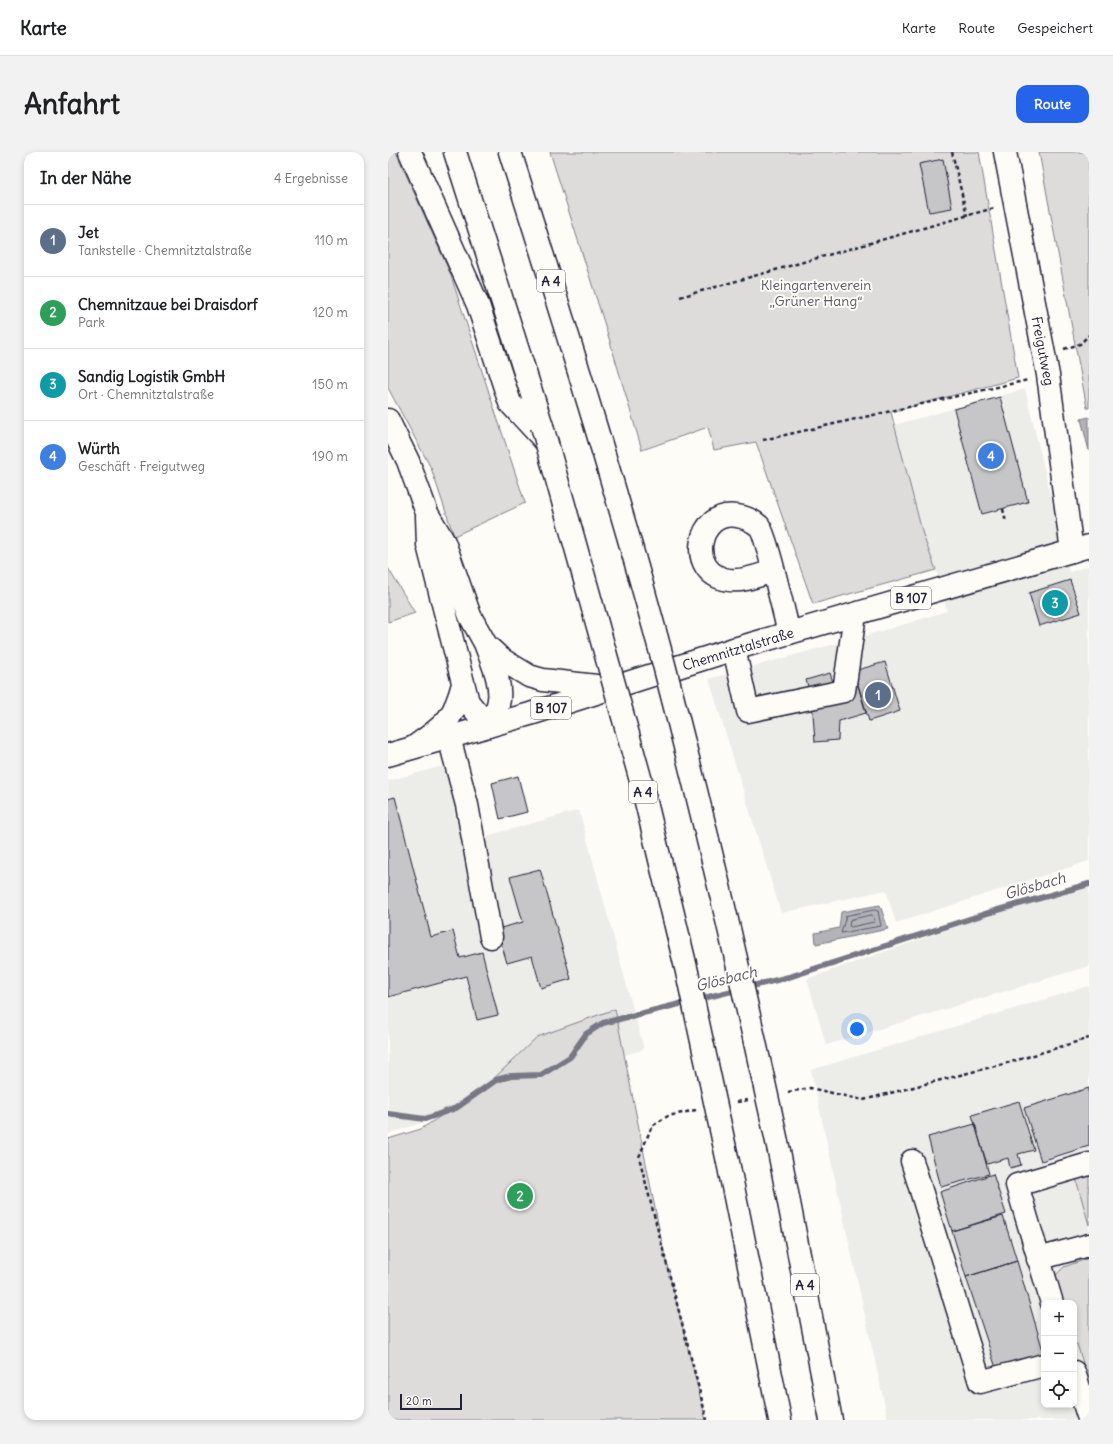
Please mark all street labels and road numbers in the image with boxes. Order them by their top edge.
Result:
road number: A 4 [537,270,565,292]
street label: Freigutweg [1027,315,1059,387]
road number: B 107 [891,587,931,609]
street label: Chemnitztalstraße [680,624,796,674]
road number: B 107 [531,697,571,719]
road number: A 4 [629,781,657,803]
road number: A 4 [791,1274,819,1296]

